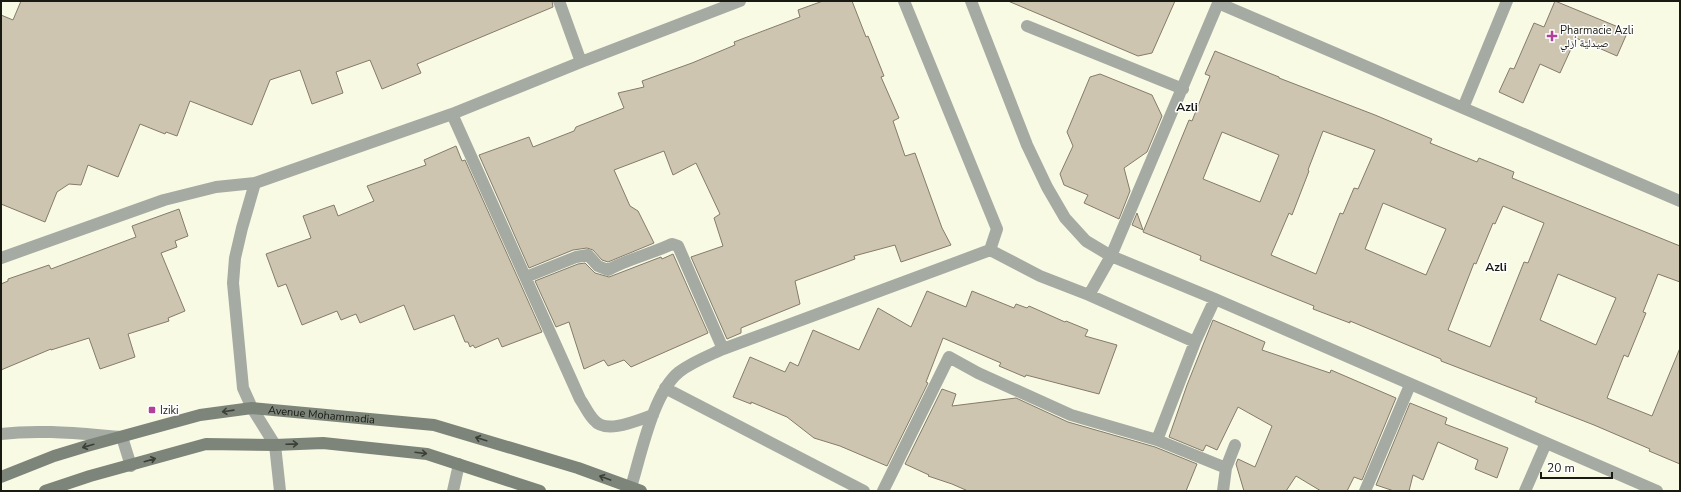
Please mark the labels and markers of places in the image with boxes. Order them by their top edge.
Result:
place label: Pharmacie Azli صيدلية أزلي [1560,23,1633,51]
marker: Pharmacie Azli صيدلية أزلي [1547,31,1557,41]
place label: Iziki [160,403,179,418]
marker: Iziki [147,405,157,415]

